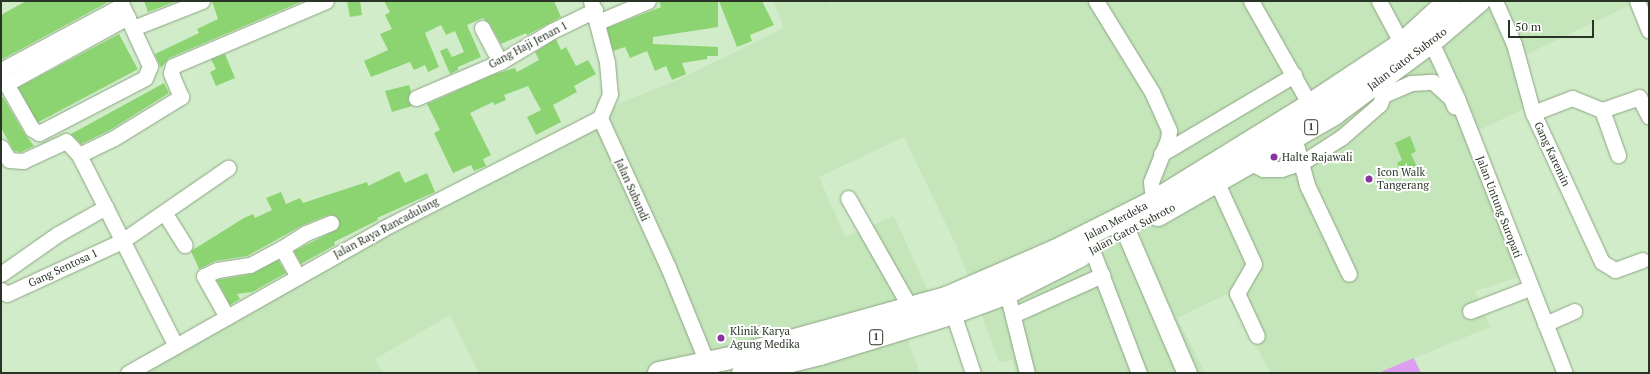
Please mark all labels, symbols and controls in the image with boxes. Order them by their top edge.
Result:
scale bar [1510,12,1596,38]
street label: Gang Haji Jenan 1 [486,19,570,71]
text: 50 m [1515,19,1541,34]
street label: Jalan Gatot Subroto [1365,25,1449,93]
road number: 1 [1304,119,1318,135]
street label: Gang Karemin [1531,120,1573,188]
place label: Halte Rajawali [1282,150,1353,164]
marker: Halte Rajawali [1269,152,1279,162]
street label: Jalan Untung Suropati [1473,154,1525,260]
street label: Jalan Subandi [612,157,652,223]
place label: Icon Walk Tangerang [1377,166,1429,192]
marker: Icon Walk Tangerang [1364,174,1374,184]
street label: Jalan Raya Rancadulang [331,195,441,261]
street label: Jalan Merdeka [1082,199,1150,243]
street label: Jalan Gatot Subroto [1087,201,1177,257]
street label: Gang Sentosa 1 [26,246,100,290]
place label: Klinik Karya Agung Medika [730,325,800,351]
road number: 1 [869,329,883,345]
marker: Klinik Karya Agung Medika [715,332,727,344]

